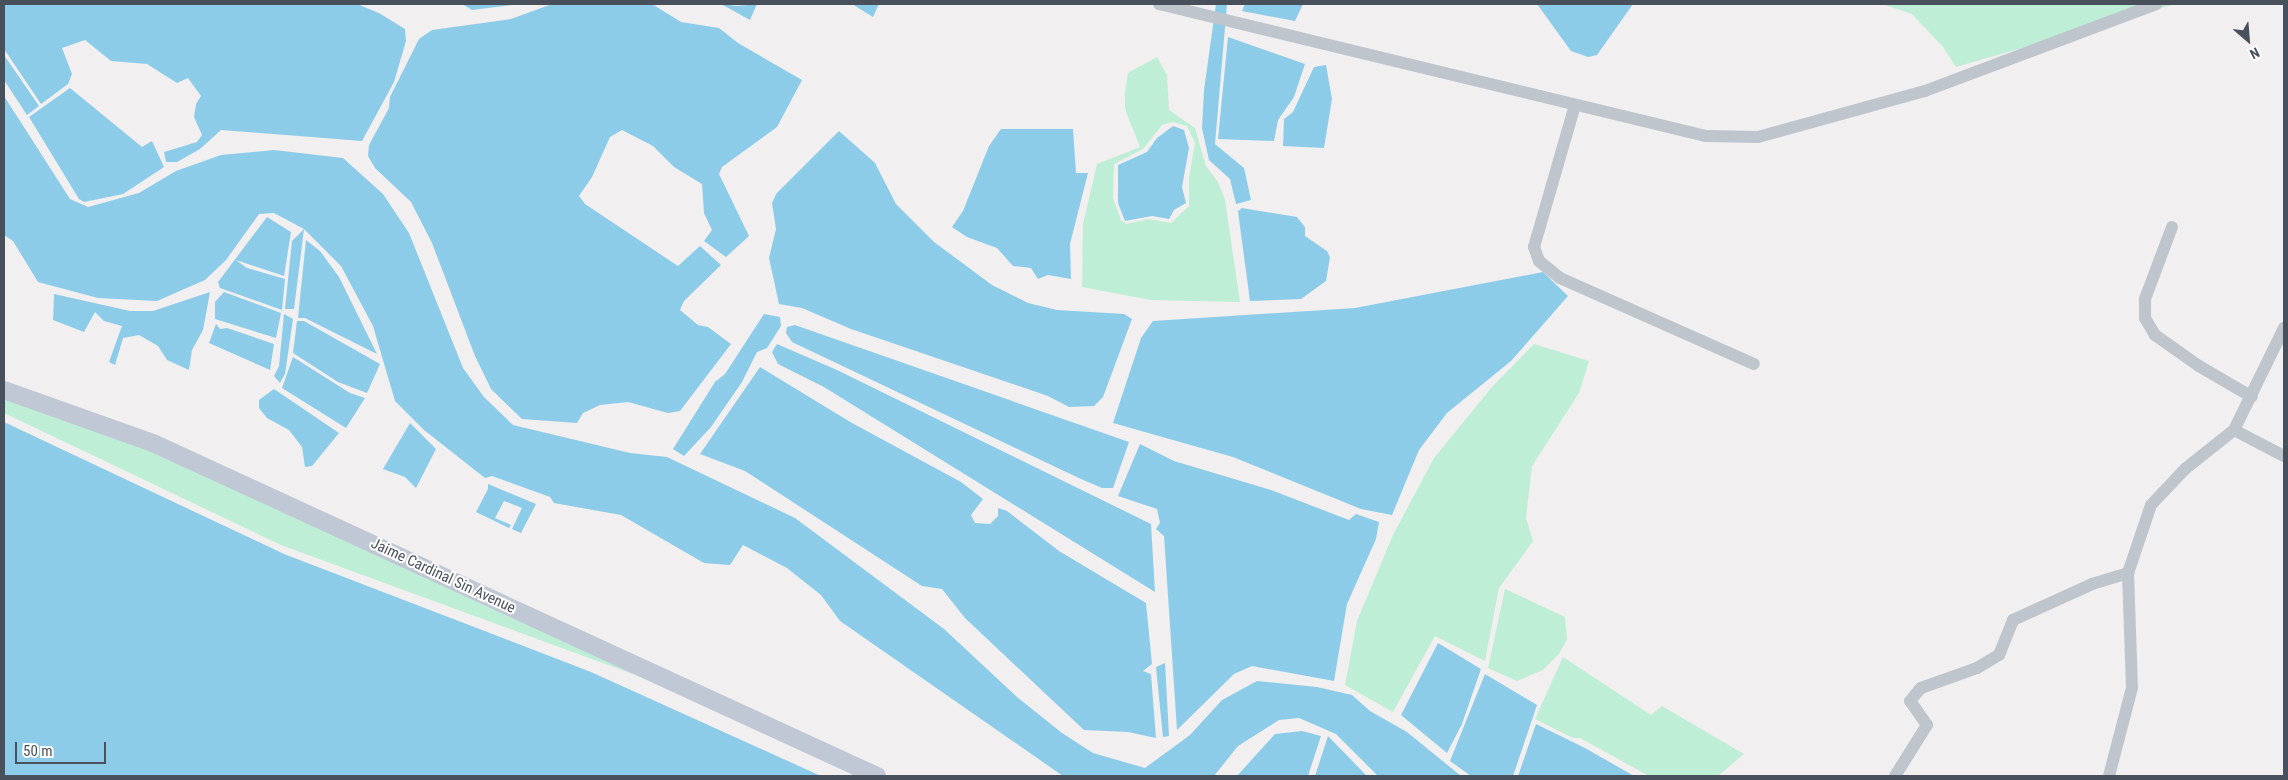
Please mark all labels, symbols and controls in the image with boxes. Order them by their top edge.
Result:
north arrow [2223,15,2273,65]
text: N [2247,44,2262,62]
street label: Jaime Cardinal Sin Avenue [368,535,518,617]
scale bar [18,732,109,764]
text: 50 m [23,742,53,760]

